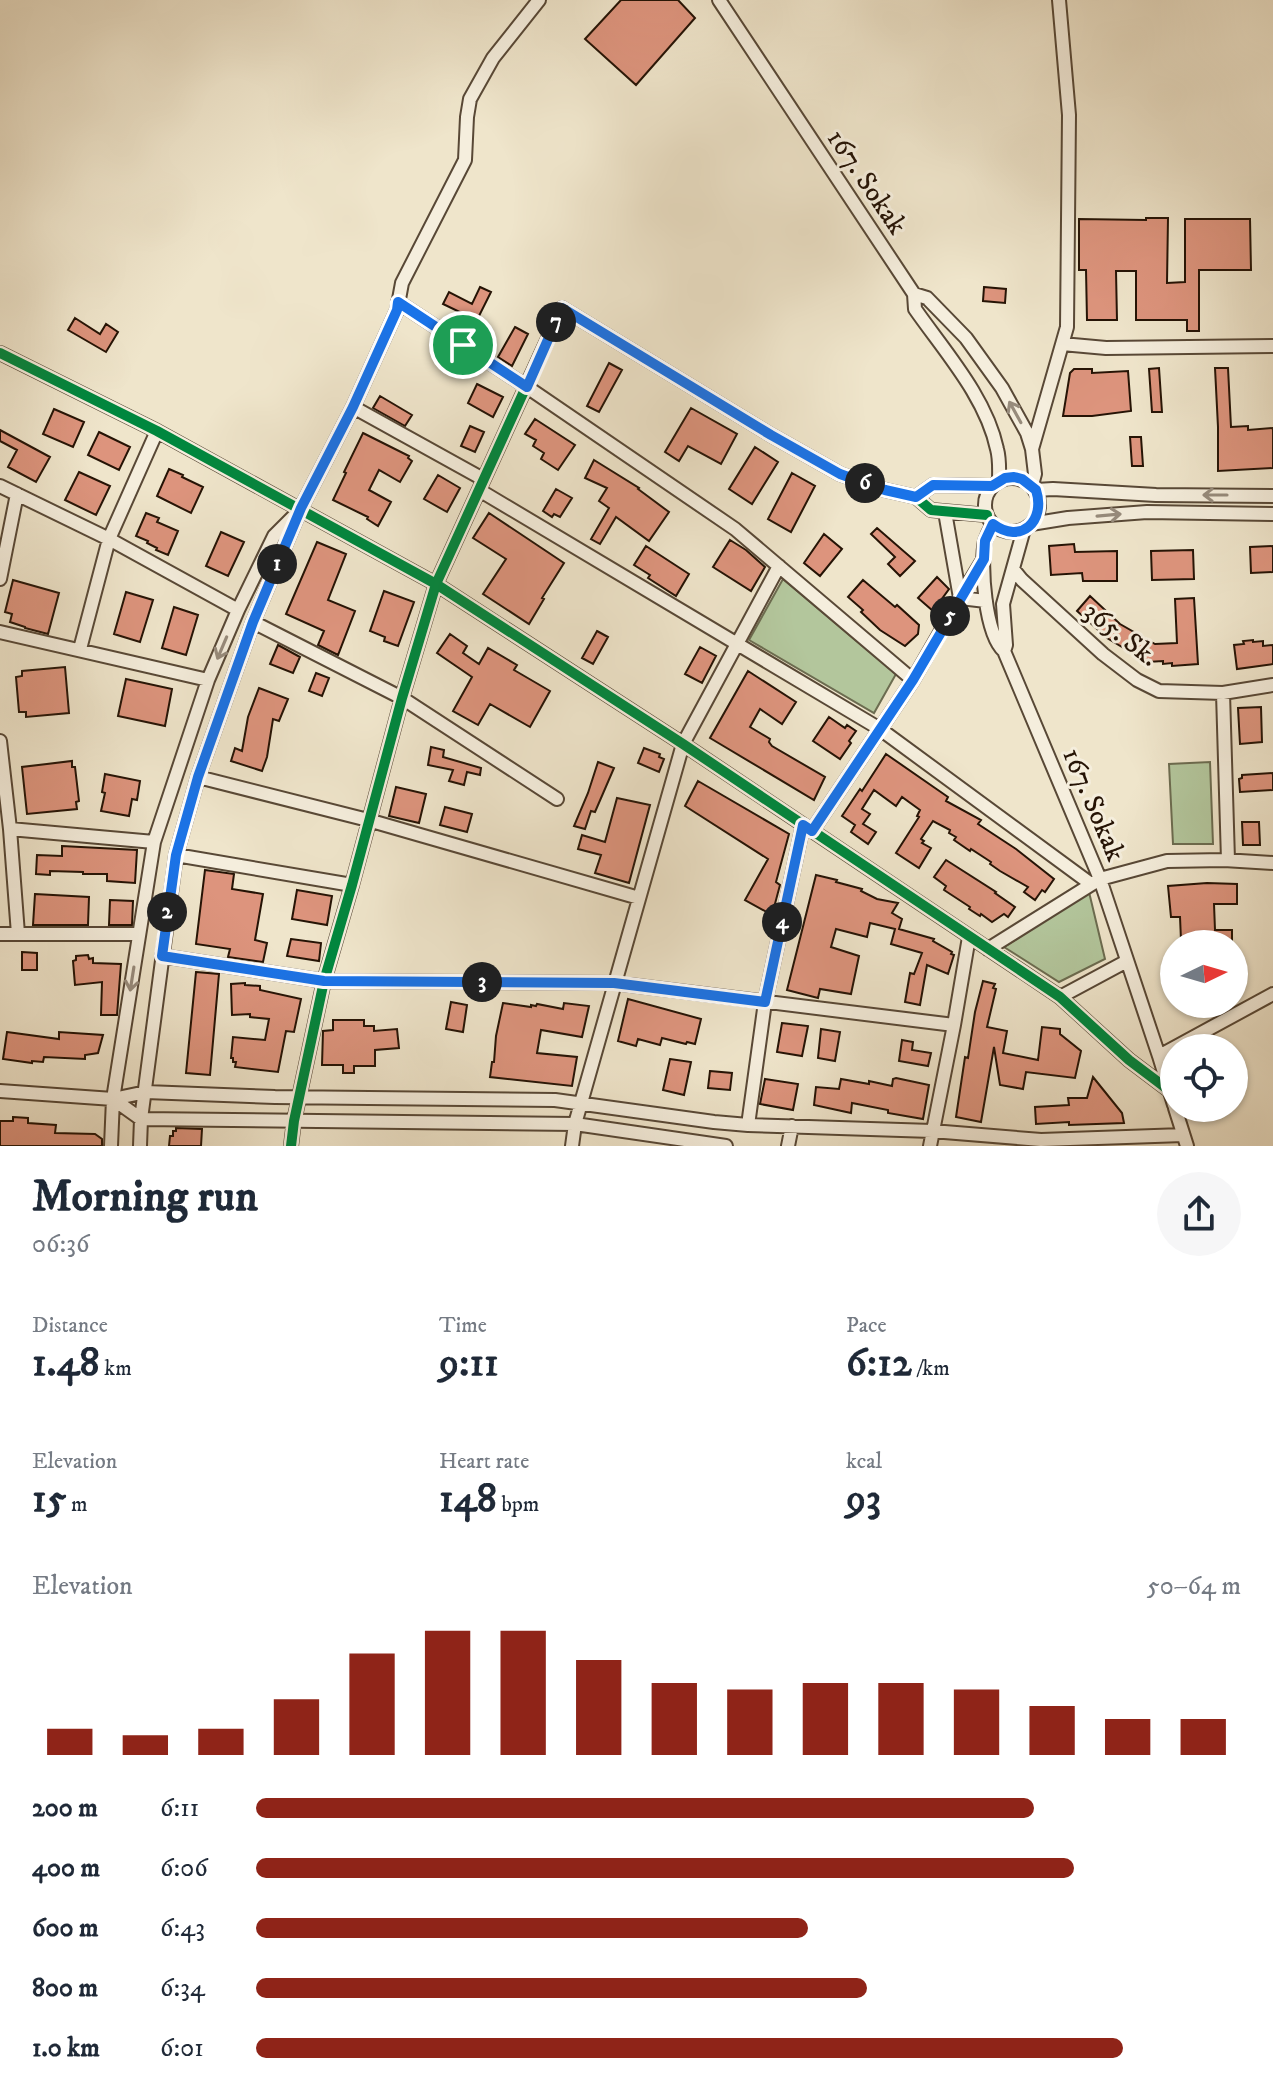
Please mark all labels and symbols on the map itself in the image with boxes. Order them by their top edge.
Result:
street label: 167. Sokak [819,122,915,241]
pin: 7 [536,302,576,342]
pin [429,311,497,379]
one-way arrow [1007,400,1022,424]
pin: 6 [845,463,885,503]
one-way arrow [1202,487,1229,503]
one-way arrow [1095,507,1122,522]
pin: 1 [257,544,297,584]
street label: 365. Sk. [1076,594,1166,674]
pin: 5 [930,596,970,636]
one-way arrow [213,635,228,660]
street label: 167. Sokak [1054,743,1133,867]
pin: 2 [147,892,187,932]
pin: 4 [762,902,802,942]
north arrow [1160,930,1248,1018]
pin: 3 [462,962,502,1002]
one-way arrow [124,965,139,991]

